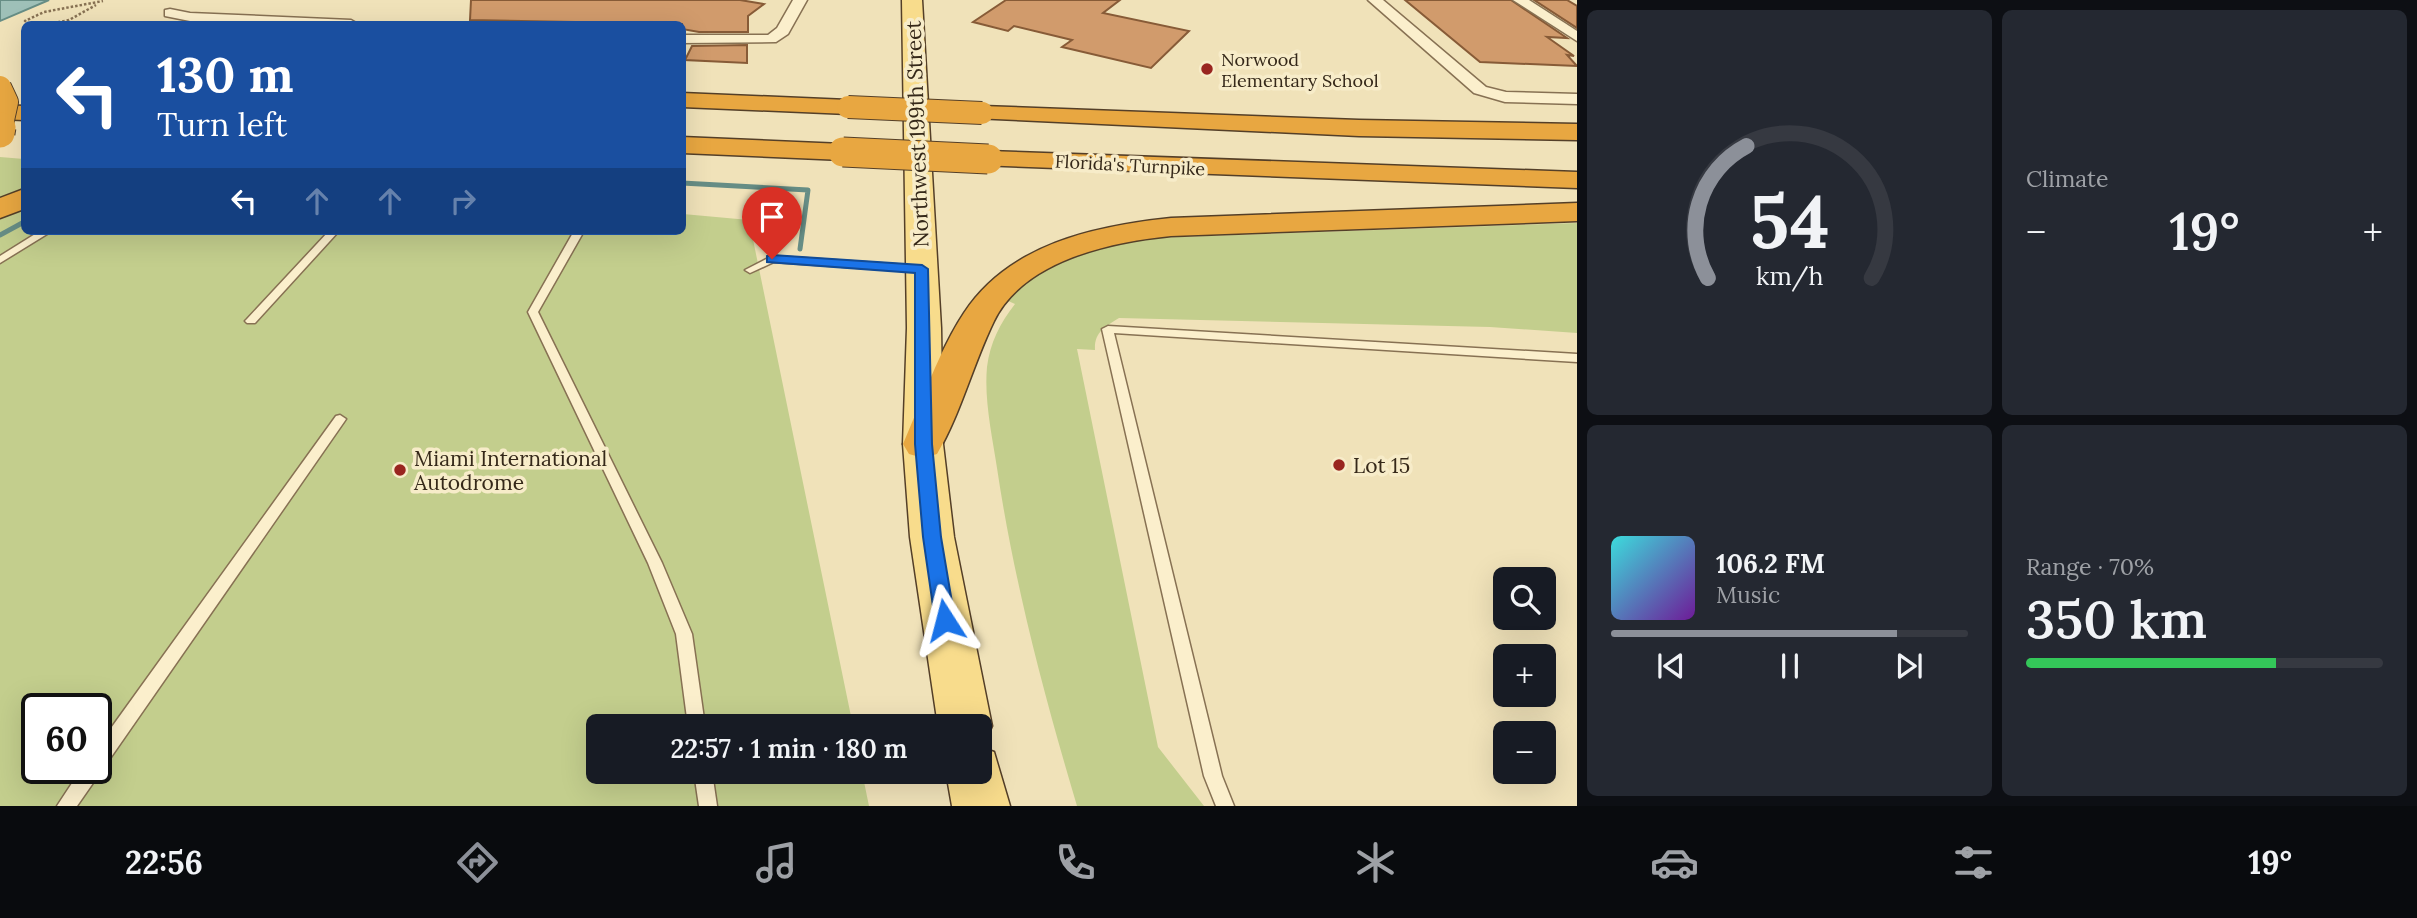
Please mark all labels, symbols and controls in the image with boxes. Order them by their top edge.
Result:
street label: Northwest 199th Street [900,19,934,248]
text: 130 m [157,43,293,105]
place label: Norwood Elementary School [1221,48,1379,92]
icon: left [42,49,133,140]
marker: Norwood Elementary School [1199,61,1215,77]
text: Turn left [157,104,287,145]
street label: Florida's Turnpike [1054,150,1206,180]
text: Climate [2026,164,2108,193]
text: 54 [1750,176,1829,269]
icon: left [225,182,263,220]
icon: ahead [298,182,336,220]
icon: ahead [371,182,409,220]
icon: right [444,182,482,220]
pin [742,187,802,259]
icon: arrive [753,198,791,236]
text: 19° [2169,198,2240,264]
text: − [2026,208,2046,256]
text: + [2363,208,2383,256]
text: km/h [1756,260,1823,292]
place label: Miami International Autodrome [413,445,607,496]
place label: Lot 15 [1353,452,1410,479]
marker: Lot 15 [1331,457,1347,473]
marker: Miami International Autodrome [392,462,408,478]
text: 106.2 FM [1716,547,1825,580]
text: Range · 70% [2026,552,2154,581]
map controls [1493,567,1556,784]
button: search [1493,567,1556,630]
text: Music [1716,580,1780,609]
position arrow [908,583,982,657]
text: 350 km [2026,586,2207,652]
button: + [1493,644,1556,707]
icon: previous [1652,647,1690,685]
icon: pause [1771,647,1809,685]
icon: next [1890,647,1928,685]
speed limit sign: 60 [21,693,112,784]
button: − [1493,721,1556,784]
text: 22:57 · 1 min · 180 m [670,732,908,765]
icon: directions [453,838,502,887]
icon: music [752,838,801,887]
icon: phone [1051,838,1100,887]
icon: climate [1351,838,1400,887]
icon: car [1650,838,1699,887]
icon: filters [1949,838,1998,887]
text: 22:56 [125,842,203,883]
text: 19° [2248,842,2292,883]

